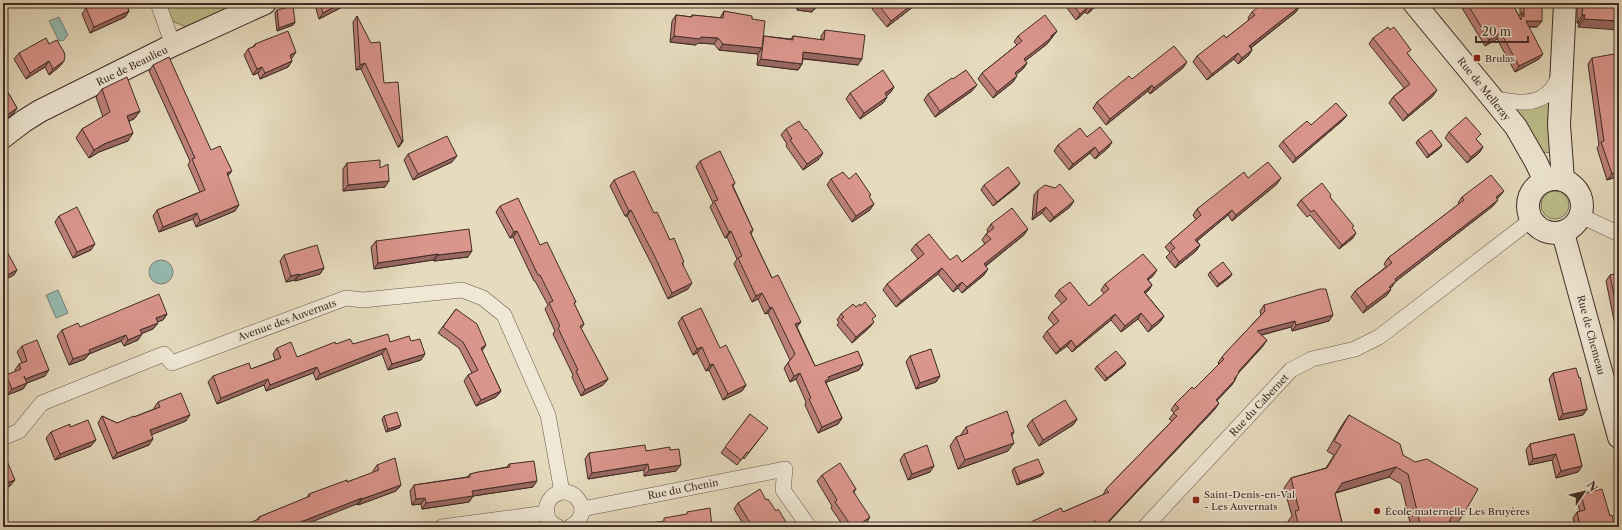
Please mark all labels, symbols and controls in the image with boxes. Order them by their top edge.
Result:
scale bar [1476,18,1528,44]
text: 20 m [1482,24,1511,39]
street label: Rue de Beaulieu [94,43,170,89]
place label: Brulas [1485,52,1515,65]
marker: Brulas [1472,53,1482,63]
street label: Rue de Melleray [1454,55,1514,124]
street label: Rue de Chemeau [1574,294,1608,376]
street label: Avenue des Auvernats [235,296,338,344]
street label: Rue du Cabernet [1227,371,1292,439]
north arrow [1564,472,1604,512]
street label: Rue du Chenin [647,476,720,502]
text: N [1584,478,1601,495]
place label: Saint-Denis-en-Val - Les Auvernats [1204,488,1295,513]
marker: Saint-Denis-en-Val - Les Auvernats [1191,495,1201,505]
place label: École maternelle Les Bruyères [1385,505,1530,518]
marker: École maternelle Les Bruyères [1372,506,1382,516]

